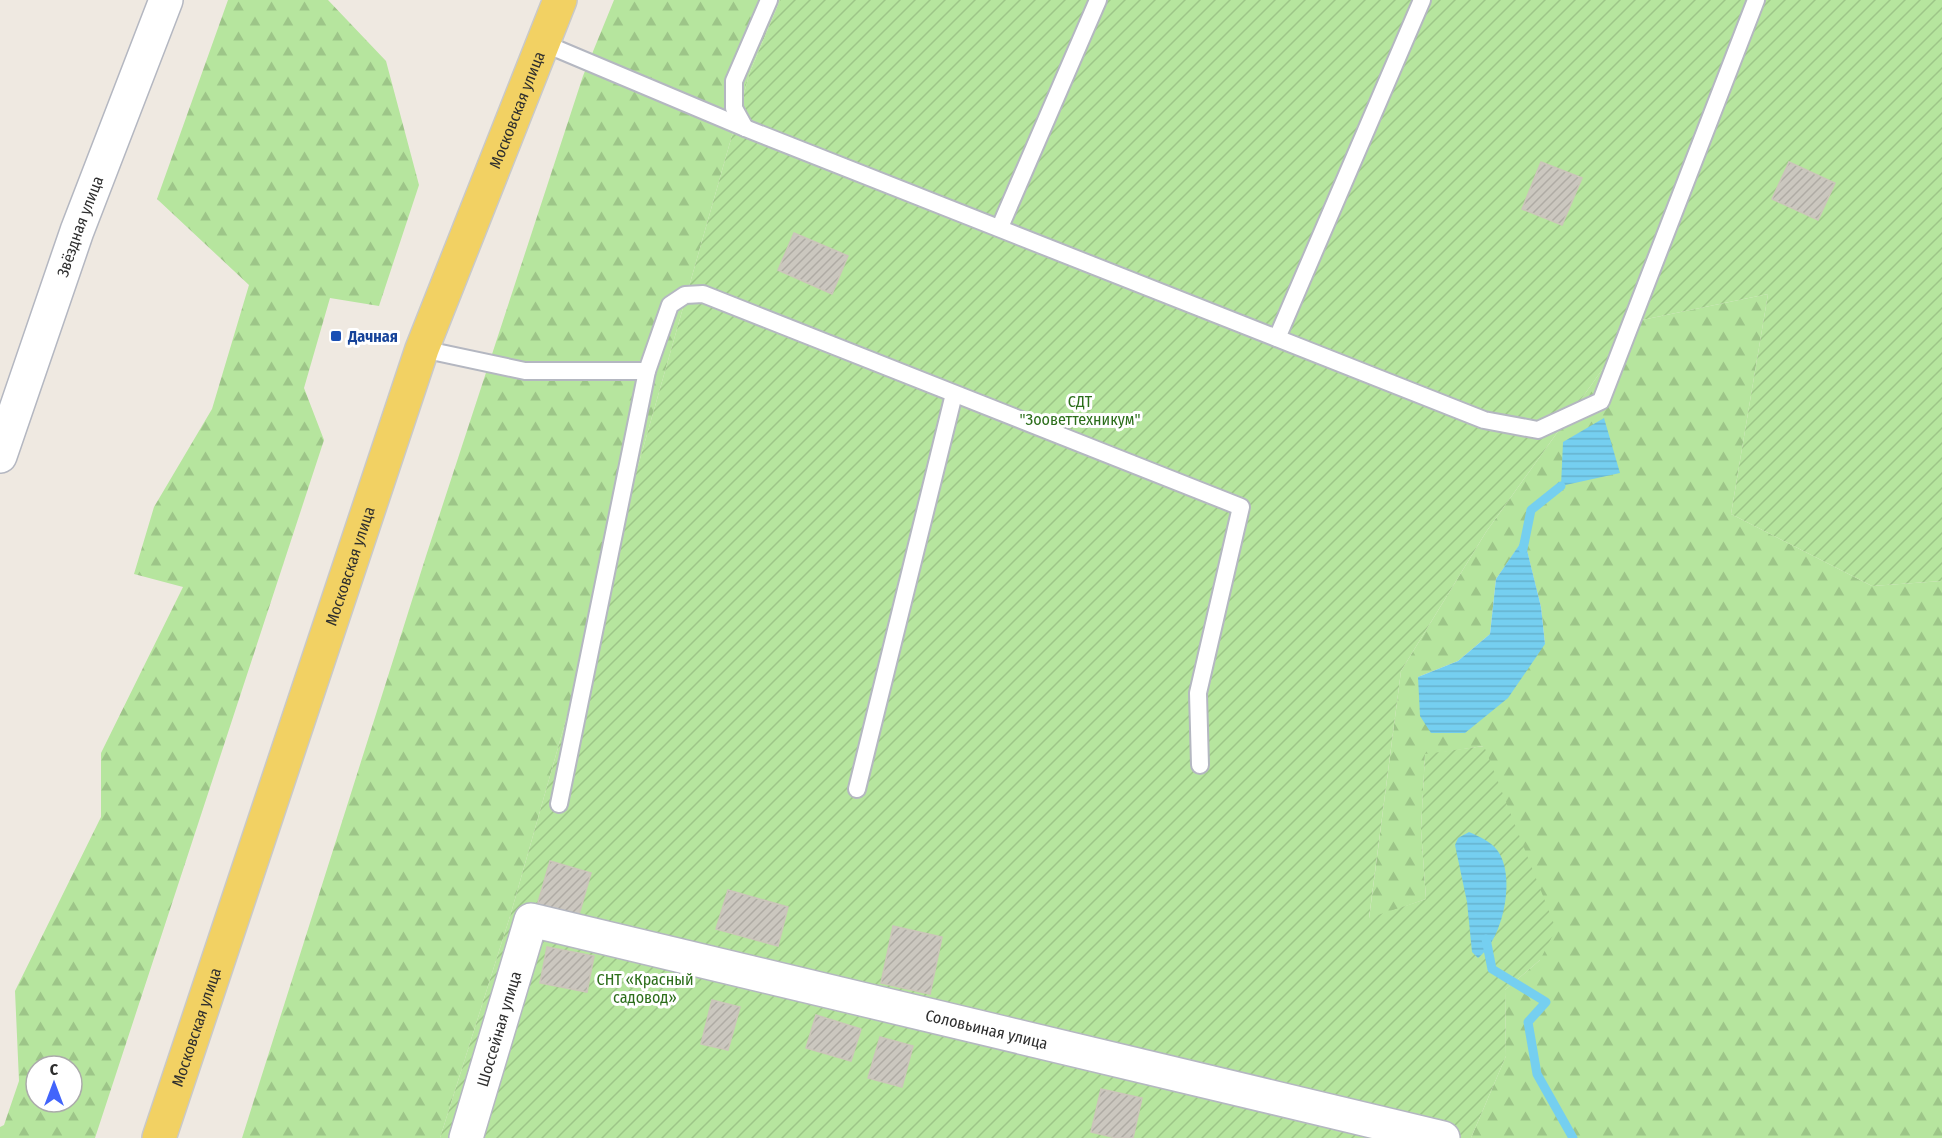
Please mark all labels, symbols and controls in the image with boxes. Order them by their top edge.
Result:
street label: Московская улица [485,48,548,171]
street label: Звёздная улица [52,173,107,279]
place label: Дачная [347,327,398,346]
marker: Дачная [329,329,343,343]
park label: СДТ "Зооветтехникум" [1020,392,1141,429]
street label: Московская улица [321,504,378,628]
street label: Московская улица [167,965,225,1089]
street label: Шоссейная улица [472,969,525,1089]
park label: СНТ «Красный садовод» [597,970,693,1007]
street label: Соловьиная улица [924,1005,1050,1053]
north arrow [24,1054,84,1114]
text: С [50,1060,59,1079]

